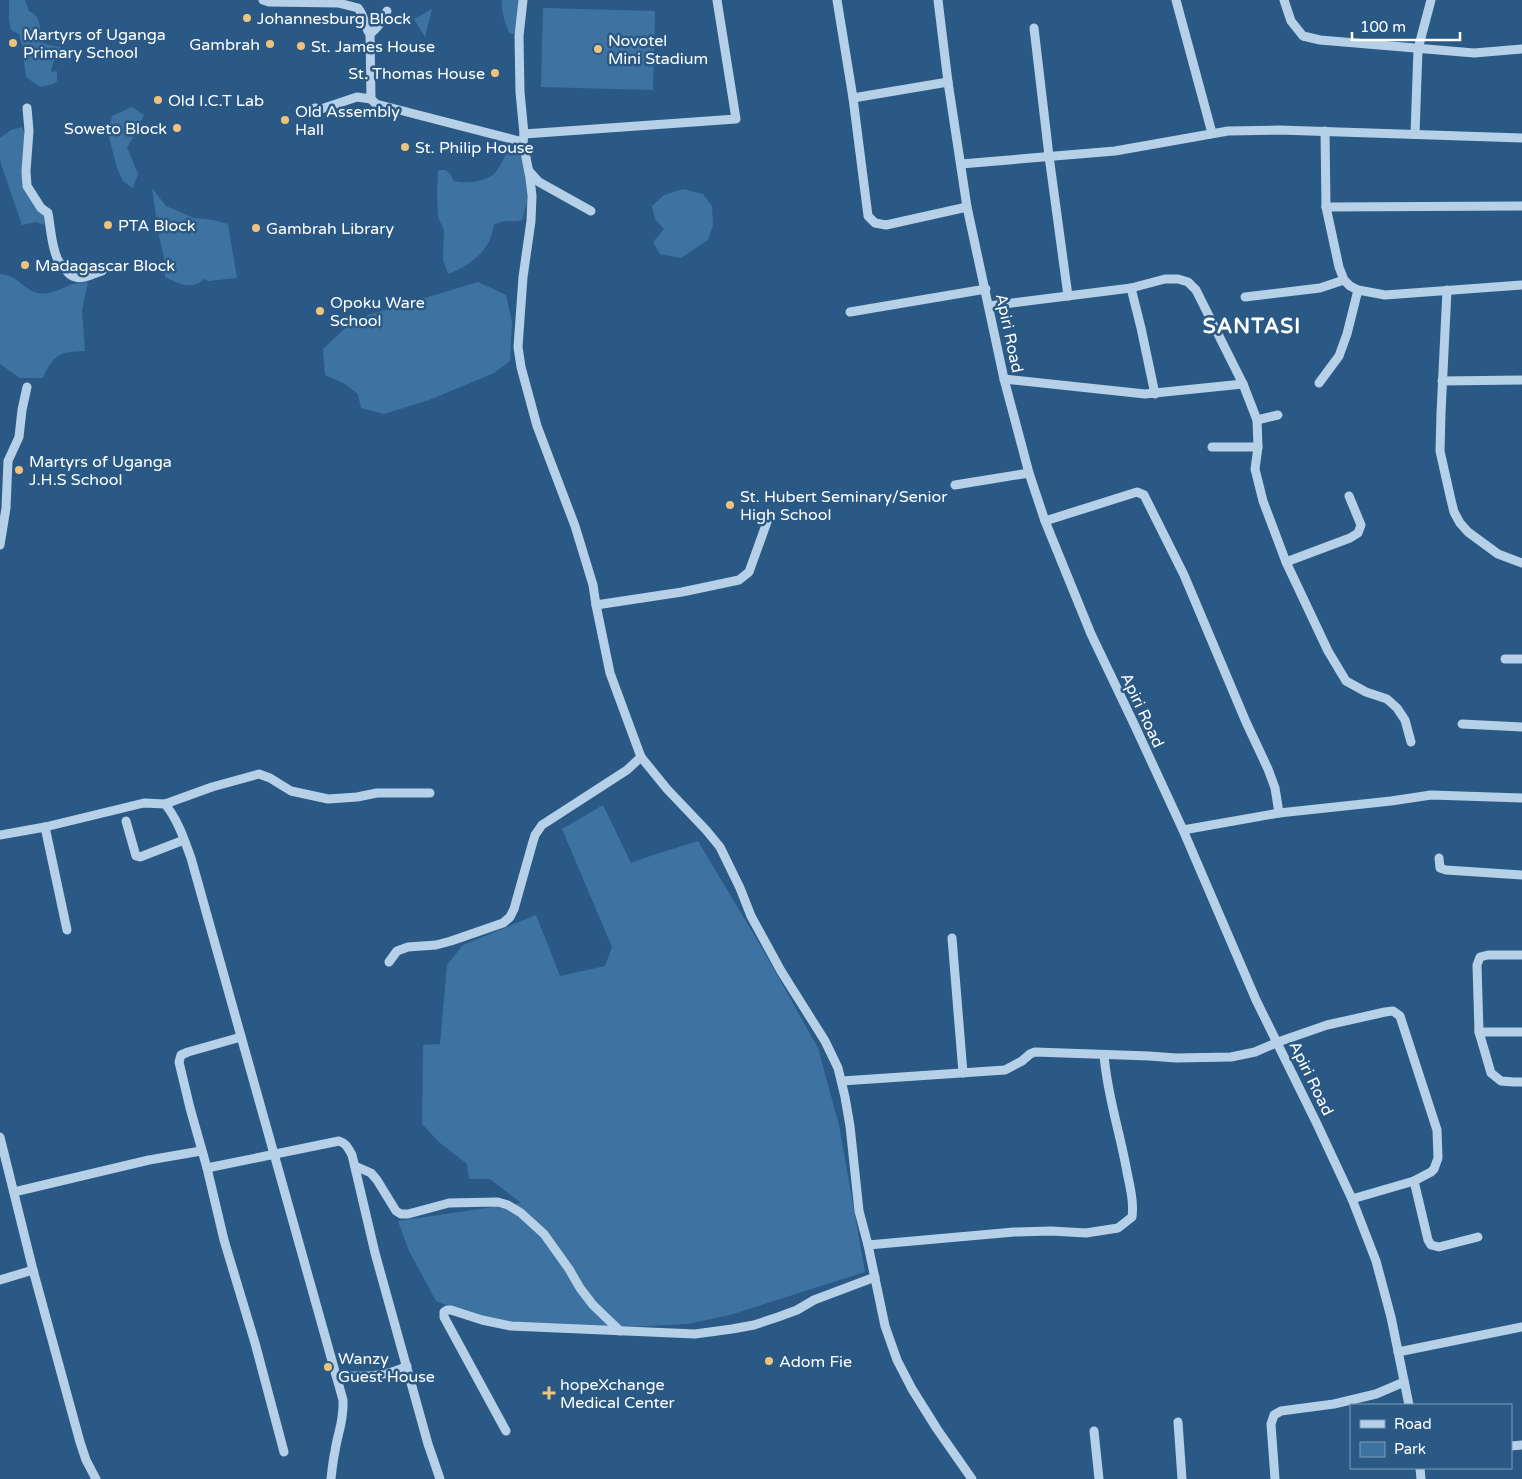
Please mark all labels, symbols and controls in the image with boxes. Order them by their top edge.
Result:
place label: Johannesburg Block [257,9,411,29]
scale bar [1352,10,1460,42]
marker: Johannesburg Block [241,12,253,24]
text: 100 m [1360,18,1406,36]
place label: Martyrs of Uganga Primary School [23,25,166,63]
place label: Novotel Mini Stadium [608,31,708,69]
place label: Gambrah [189,35,260,55]
marker: Martyrs of Uganga Primary School [7,37,19,49]
place label: St. James House [311,37,435,57]
marker: Gambrah [264,38,276,50]
marker: St. James House [295,40,307,52]
marker: Novotel Mini Stadium [592,43,604,55]
place label: St. Thomas House [348,64,485,84]
marker: St. Thomas House [489,67,501,79]
place label: Old I.C.T Lab [168,91,264,111]
marker: Old I.C.T Lab [152,94,164,106]
place label: Old Assembly Hall [295,102,400,140]
marker: Old Assembly Hall [279,114,291,126]
place label: Soweto Block [64,119,167,139]
marker: Soweto Block [171,122,183,134]
place label: St. Philip House [415,138,534,158]
marker: St. Philip House [399,141,411,153]
place label: PTA Block [118,216,196,236]
marker: PTA Block [102,219,114,231]
place label: Gambrah Library [266,219,394,239]
marker: Gambrah Library [250,222,262,234]
place label: Madagascar Block [35,256,175,276]
marker: Madagascar Block [19,259,31,271]
street label: Apiri Road [991,292,1027,375]
place label: Opoku Ware School [330,293,425,331]
marker: Opoku Ware School [314,305,326,317]
district label: SANTASI [1203,314,1301,339]
place label: Martyrs of Uganga J.H.S School [29,452,172,490]
marker: Martyrs of Uganga J.H.S School [13,464,25,476]
place label: St. Hubert Seminary/Senior High School [740,487,948,525]
marker: St. Hubert Seminary/Senior High School [724,499,736,511]
street label: Apiri Road [1116,670,1168,751]
street label: Apiri Road [1284,1038,1338,1119]
place label: Wanzy Guest House [338,1349,435,1387]
place label: Adom Fie [779,1352,852,1372]
marker: Adom Fie [763,1355,775,1367]
marker: Wanzy Guest House [322,1361,334,1373]
place label: hopeXchange Medical Center [560,1375,676,1413]
marker: hopeXchange Medical Center [542,1386,556,1400]
legend [1350,1404,1512,1469]
text: Road [1394,1415,1432,1433]
text: Park [1394,1440,1426,1458]

